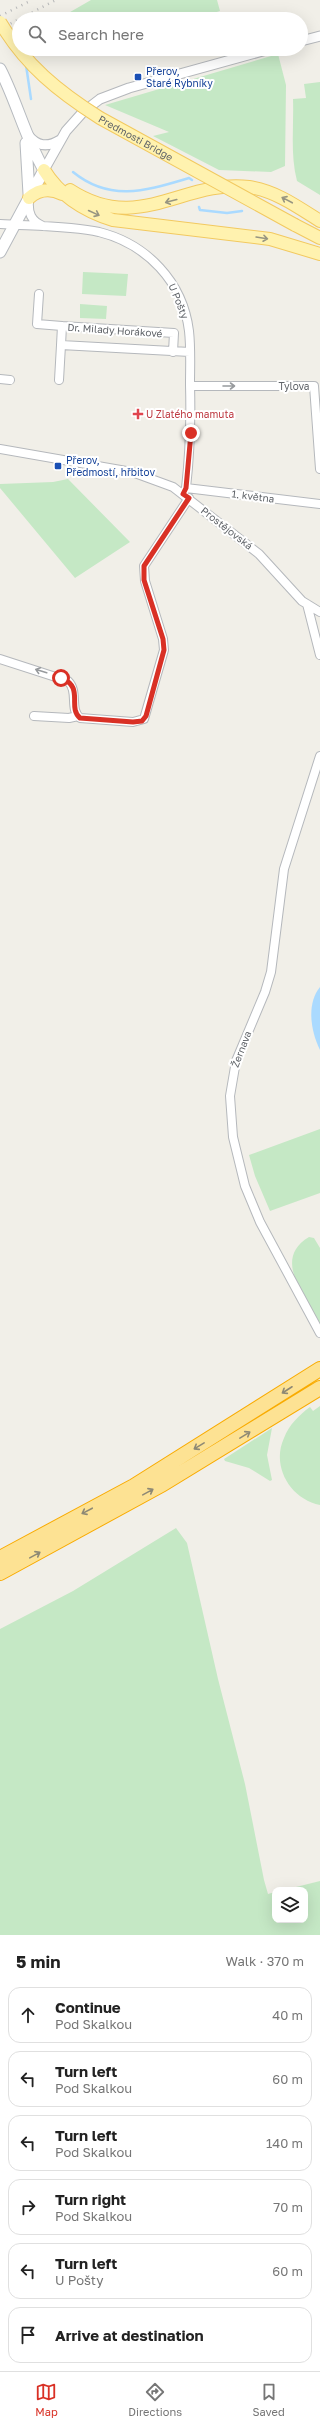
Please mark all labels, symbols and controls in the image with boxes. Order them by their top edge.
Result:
search box [12,12,308,56]
icon: search [26,23,48,45]
text: Search here [58,25,144,43]
place label: Přerov, Staré Rybníky [146,65,213,89]
marker: Přerov, Staré Rybníky [133,72,143,82]
street label: Predmosti Bridge [97,112,175,163]
one-way arrow [281,196,293,204]
one-way arrow [164,198,177,205]
one-way arrow [87,210,99,217]
one-way arrow [255,234,268,242]
street label: U Pošty [166,281,192,321]
street label: Dr. Milady Horákové [67,321,163,339]
street label: Tylova [279,380,309,392]
one-way arrow [222,382,235,390]
place label: U Zlatého mamuta [146,408,234,420]
marker: U Zlatého mamuta [133,409,143,419]
route end [182,424,200,442]
place label: Přerov, Předmostí, hřbitov [66,454,155,478]
marker: Přerov, Předmostí, hřbitov [53,461,63,471]
street label: 1. května [231,487,275,505]
street label: Prostějovská [199,504,255,552]
one-way arrow [35,667,48,674]
route start [52,669,70,687]
street label: Žernava [229,1029,253,1069]
one-way arrow [281,1387,293,1395]
one-way arrow [239,1430,251,1438]
one-way arrow [194,1442,205,1450]
one-way arrow [142,1488,154,1496]
one-way arrow [81,1508,93,1516]
one-way arrow [29,1551,41,1559]
map controls [272,1887,308,1923]
button: layers [272,1887,308,1923]
text: 5 min [16,1951,60,1972]
text: Walk · 370 m [225,1953,304,1969]
text: Continue [55,1998,121,2016]
icon: ahead [17,2004,39,2026]
text: 40 m [272,2007,303,2023]
text: Pod Skalkou [55,2016,132,2032]
text: Turn left [55,2062,117,2080]
icon: left [17,2068,39,2090]
text: 60 m [272,2071,303,2087]
text: Pod Skalkou [55,2080,132,2096]
text: Turn left [55,2126,117,2144]
icon: left [17,2132,39,2154]
text: 140 m [266,2135,303,2151]
text: Pod Skalkou [55,2144,132,2160]
text: Turn right [55,2190,126,2208]
icon: right [17,2196,39,2218]
text: 70 m [273,2199,303,2215]
text: Pod Skalkou [55,2208,132,2224]
text: Turn left [55,2254,117,2272]
icon: left [17,2260,39,2282]
text: 60 m [272,2263,303,2279]
text: U Pošty [55,2272,104,2288]
icon: arrive [17,2324,39,2346]
text: Arrive at destination [55,2326,204,2344]
tab: Map [35,2381,58,2418]
tab: Directions [128,2381,182,2418]
tab: Saved [253,2381,285,2418]

